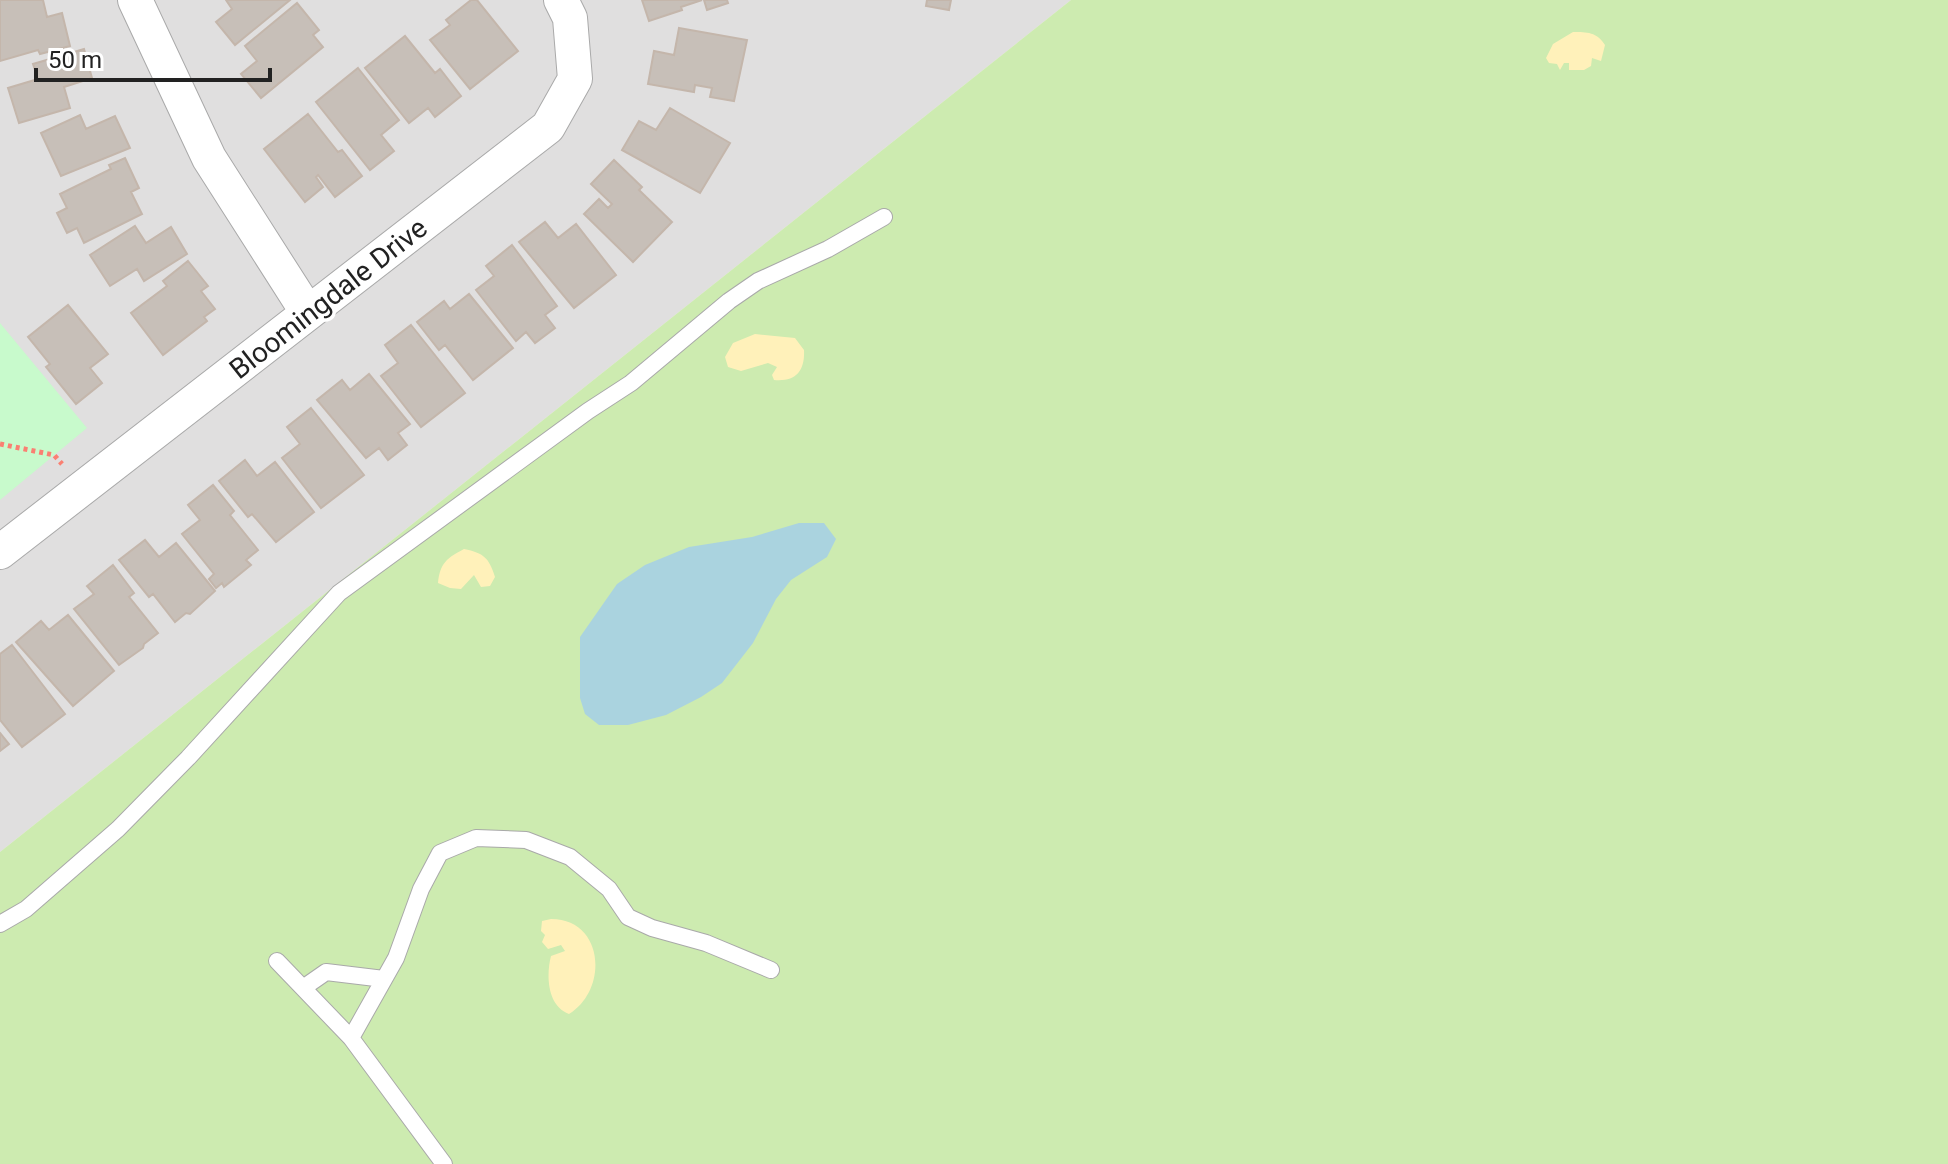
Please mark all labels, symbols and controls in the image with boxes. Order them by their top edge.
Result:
scale bar [36,32,270,82]
text: 50 m [48,46,102,74]
street label: Bloomingdale Drive [223,211,434,386]

